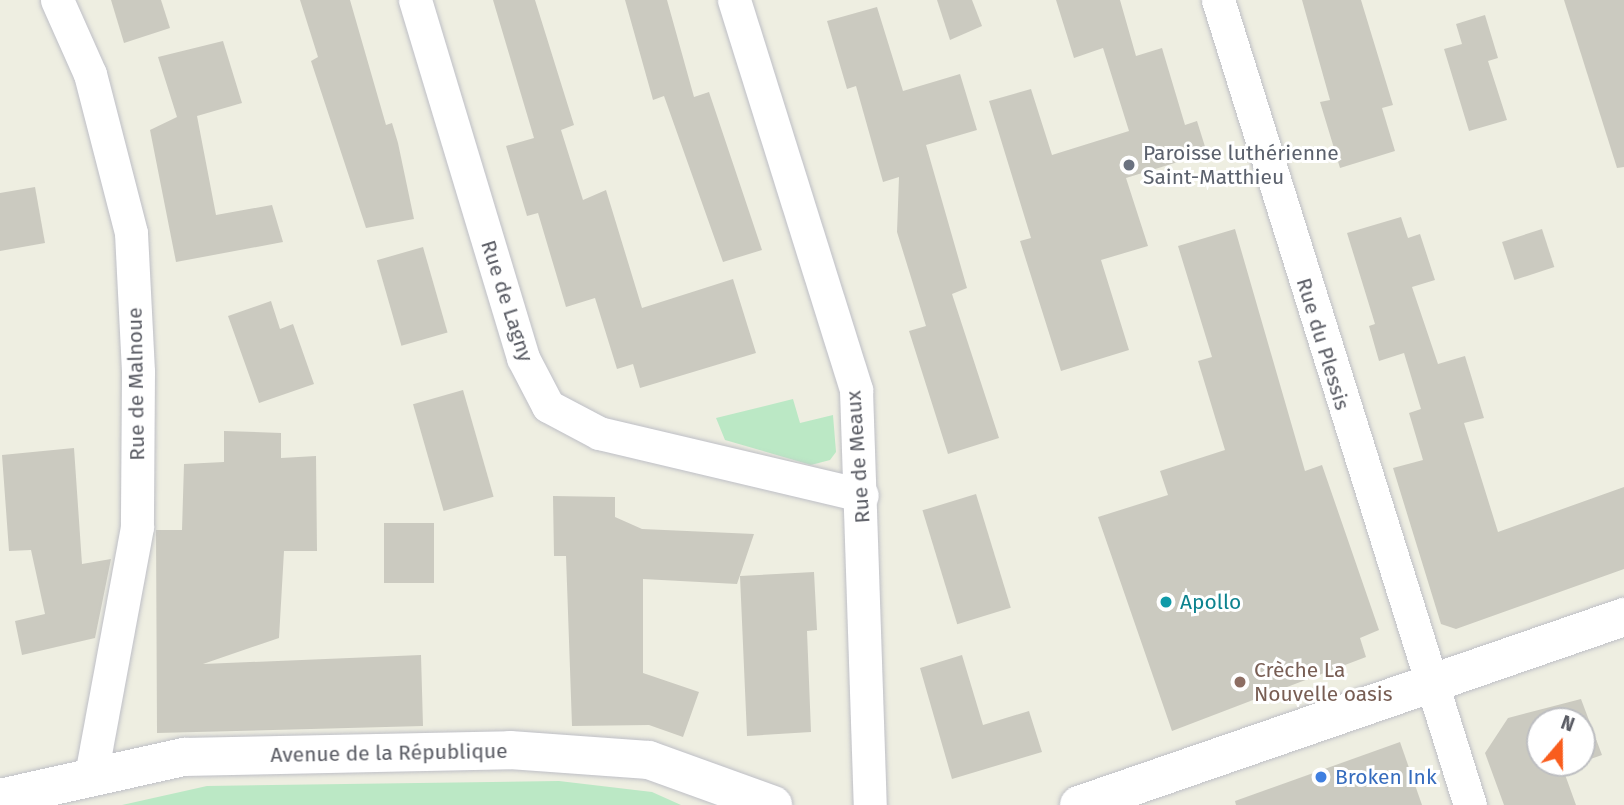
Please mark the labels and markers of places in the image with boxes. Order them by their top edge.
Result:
place label: Paroisse luthérienne Saint-Matthieu [1143,140,1339,190]
marker: Paroisse luthérienne Saint-Matthieu [1121,157,1137,173]
place label: Apollo [1180,589,1241,615]
marker: Apollo [1158,594,1174,610]
place label: Crèche La Nouvelle oasis [1254,657,1393,707]
marker: Crèche La Nouvelle oasis [1232,674,1248,690]
place label: Broken Ink [1335,764,1437,790]
marker: Broken Ink [1313,769,1329,785]

